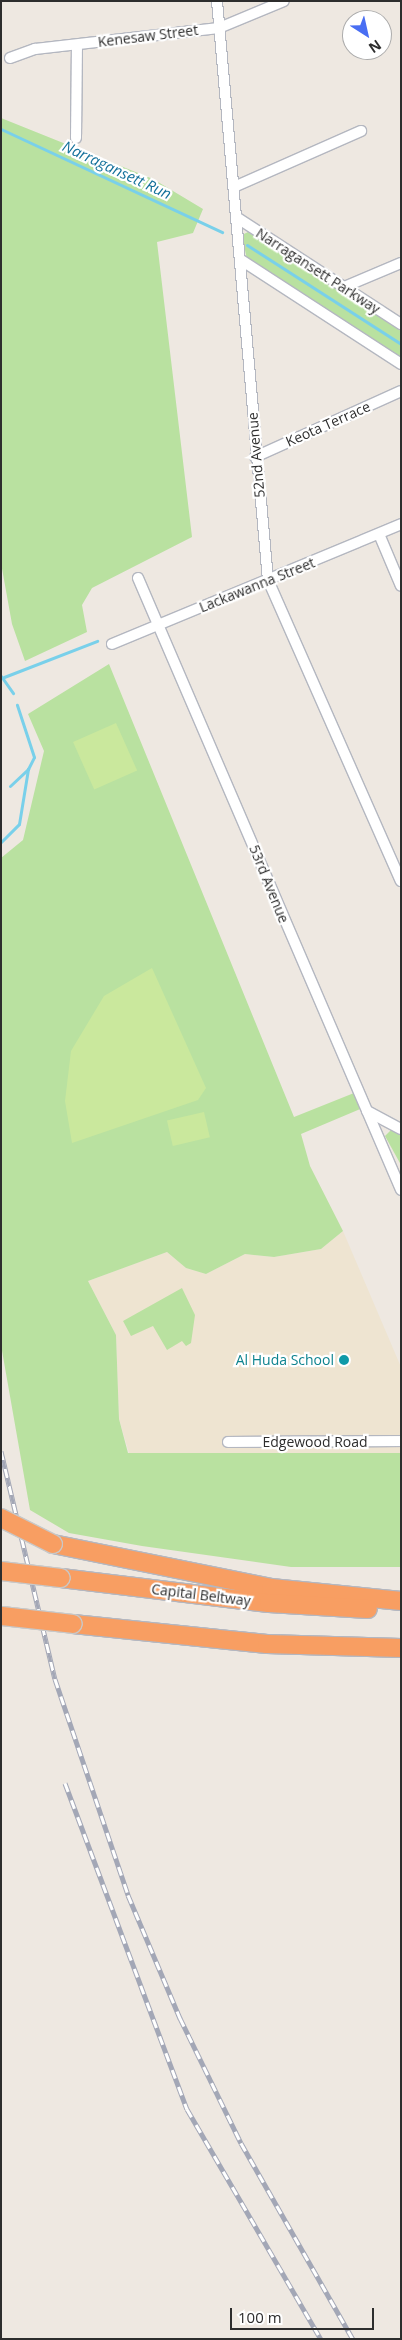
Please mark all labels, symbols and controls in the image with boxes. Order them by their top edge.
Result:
north arrow [342,10,392,60]
street label: Kenesaw Street [97,22,199,50]
text: N [365,36,385,58]
water label: Narragansett Run [60,137,174,203]
street label: Narragansett Parkway [253,225,383,317]
street label: Keota Terrace [283,398,373,450]
street label: 52nd Avenue [244,412,268,498]
street label: Lackawanna Street [197,554,317,616]
street label: 53rd Avenue [246,843,292,925]
place label: Al Huda School [236,1352,334,1368]
marker: Al Huda School [338,1354,350,1366]
street label: Edgewood Road [262,1434,368,1450]
street label: Capital Beltway [150,1581,252,1609]
scale bar [232,2298,376,2330]
text: 100 m [238,2307,282,2327]

